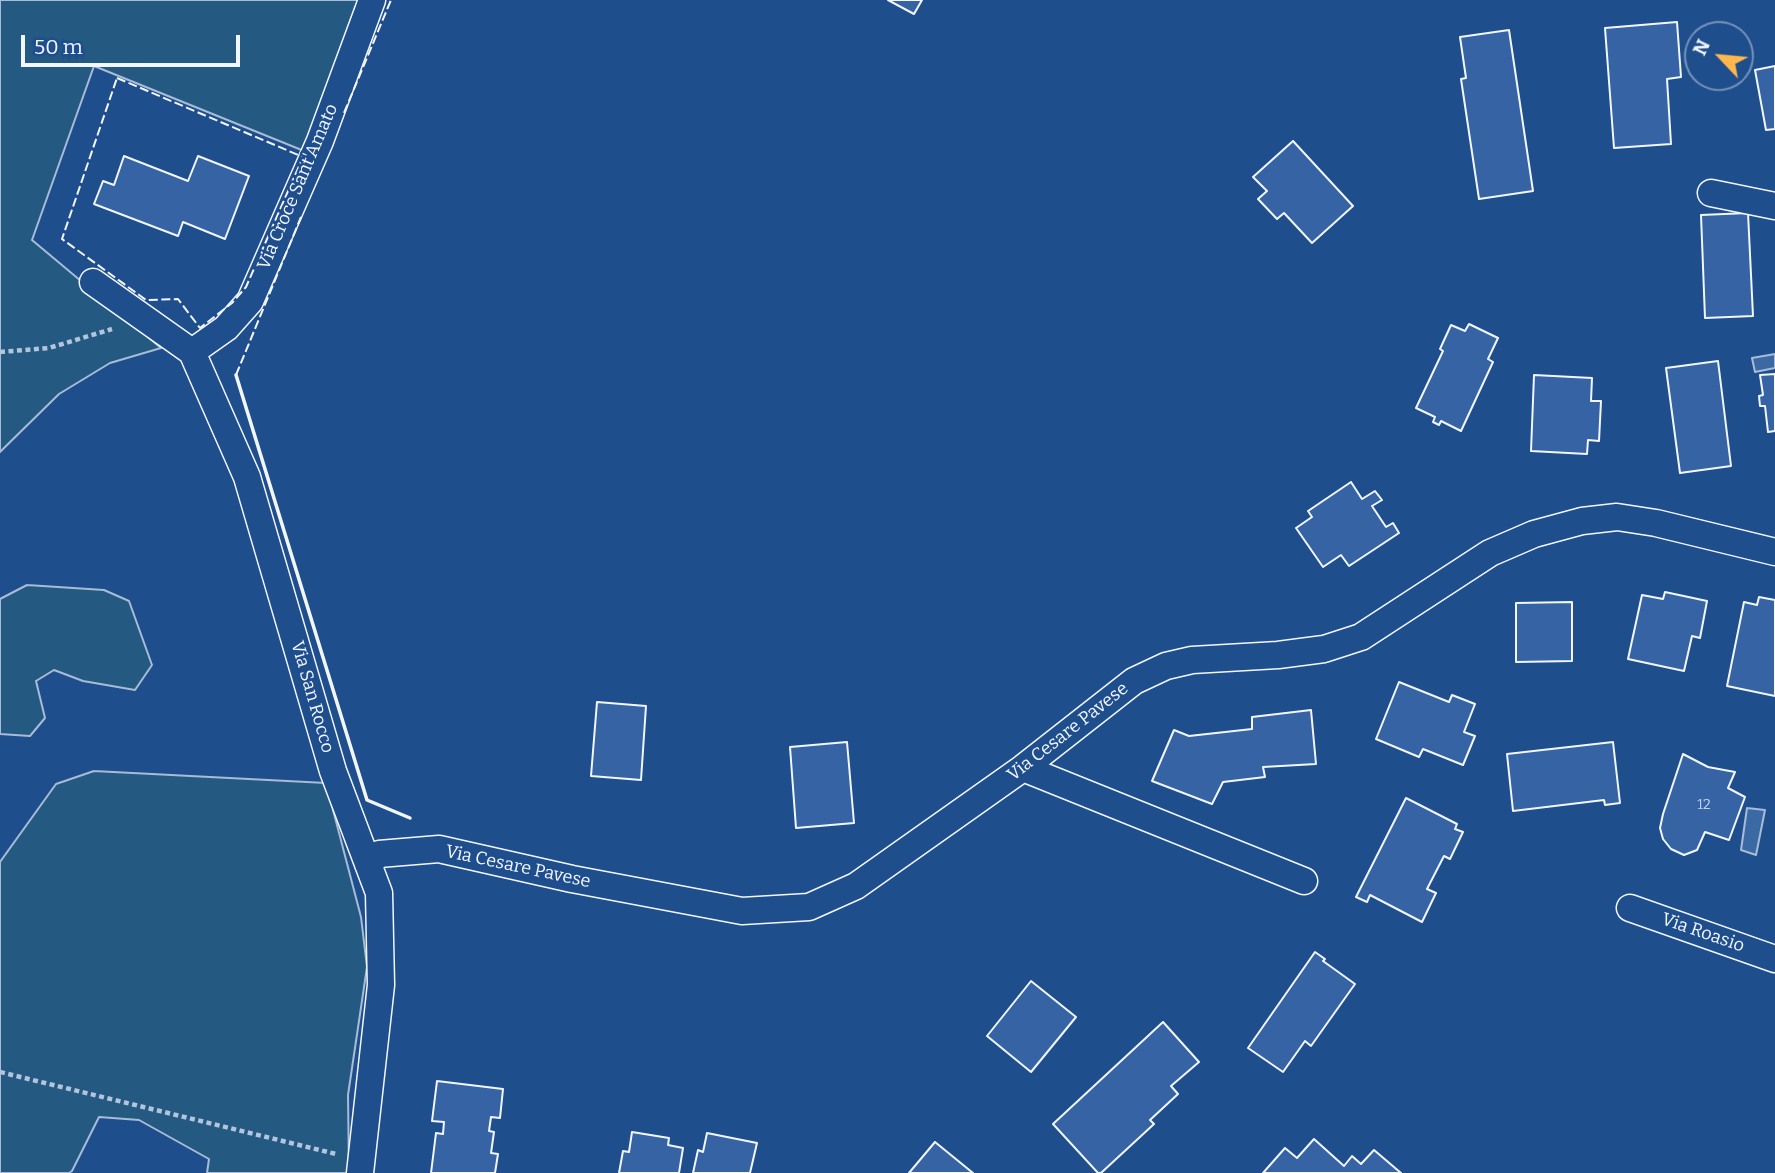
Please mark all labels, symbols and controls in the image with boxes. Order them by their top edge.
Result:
scale bar [24,21,243,65]
north arrow [1684,21,1754,91]
text: 50 m [34,34,83,60]
text: N [1688,36,1715,59]
street label: Via Croce Sant'Amato [253,101,343,273]
street label: Via San Rocco [286,639,338,755]
street label: Via Cesare Pavese [1003,678,1133,786]
house number: 12 [1697,797,1711,813]
street label: Via Cesare Pavese [443,841,593,893]
street label: Via Roasio [1659,909,1747,957]

